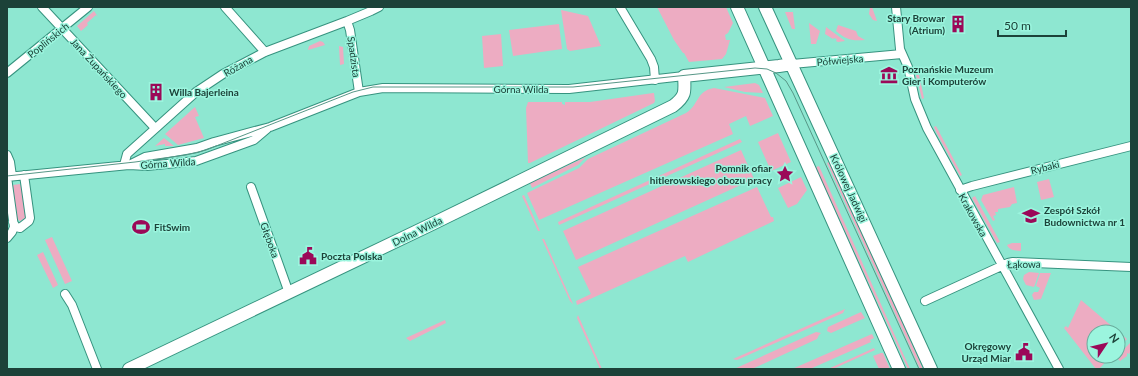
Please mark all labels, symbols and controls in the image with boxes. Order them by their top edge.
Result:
place label: Stary Browar (Atrium) [887,12,945,36]
scale bar [998,12,1066,38]
building icon: Stary Browar (Atrium) [948,14,968,34]
text: 50 m [1004,18,1031,33]
street label: Poplińskich [25,20,71,60]
street label: Jana Żupańskiego [68,36,130,101]
street label: Spadzista [345,36,363,78]
street label: Półwiejska [816,52,864,68]
street label: Różana [221,53,255,79]
place label: Poznańskie Muzeum Gier i Komputerów [902,63,993,87]
museum icon: Poznańskie Muzeum Gier i Komputerów [879,65,899,85]
building icon: Willa Bajerleina [146,82,166,102]
street label: Górna Wilda [493,83,549,95]
place label: Willa Bajerleina [169,86,239,98]
street label: Królowej Jadwigi [828,152,870,224]
street label: Górna Wilda [140,155,196,171]
street label: Rybaki [1029,158,1061,176]
place label: Pomnik ofiar hitlerowskiego obozu pracy [650,162,773,186]
place icon: Pomnik ofiar hitlerowskiego obozu pracy [775,164,795,184]
street label: Krakowska [956,191,990,239]
place label: Zespół Szkół Budownictwa nr 1 [1044,204,1125,228]
school or university icon: Zespół Szkół Budownictwa nr 1 [1021,206,1041,226]
street label: Dolna Wilda [390,214,444,248]
sports icon: FitSwim [131,217,151,237]
place label: FitSwim [154,221,190,233]
street label: Głęboka [258,221,282,259]
public building icon: Poczta Polska [298,246,318,266]
place label: Poczta Polska [321,250,382,262]
street label: Łąkowa [1007,258,1041,270]
north arrow [1086,324,1126,364]
text: N [1107,331,1122,345]
place label: Okręgowy Urząd Miar [962,340,1012,364]
public building icon: Okręgowy Urząd Miar [1014,342,1034,362]

